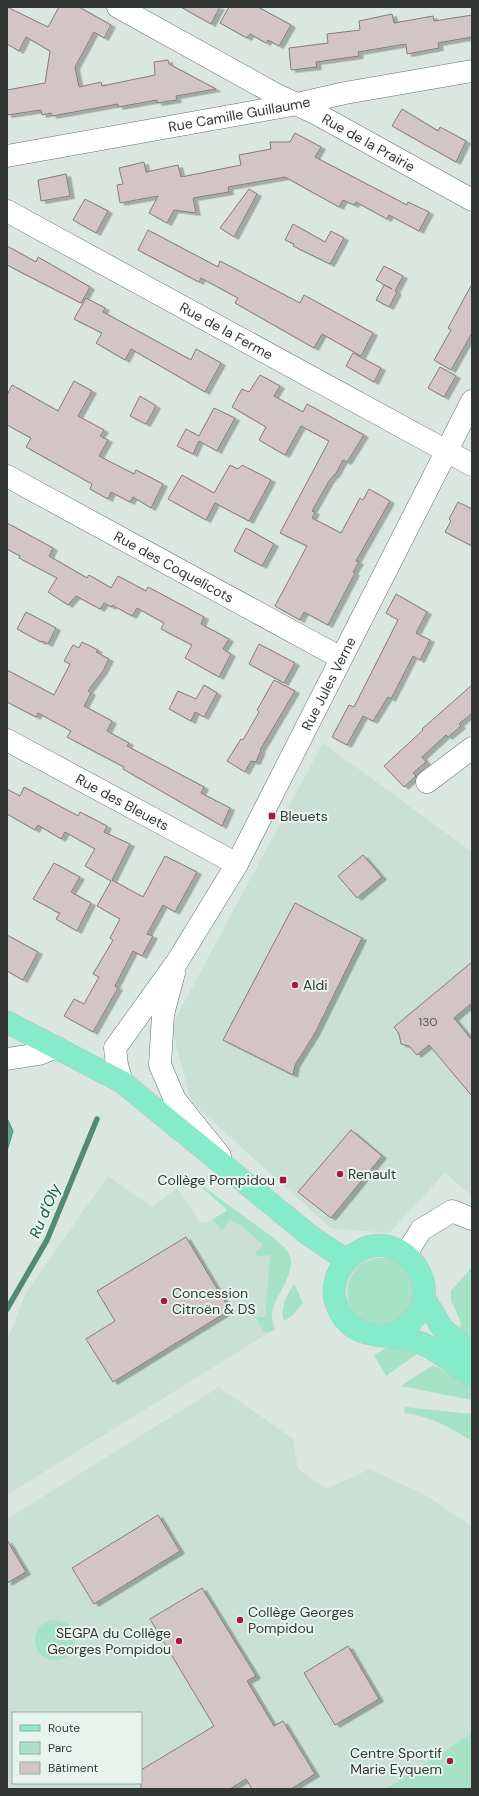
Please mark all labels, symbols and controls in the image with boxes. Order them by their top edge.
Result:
street label: Rue Camille Guillaume [167,92,312,136]
street label: Rue de la Prairie [319,110,418,176]
street label: Rue de la Ferme [177,298,276,364]
street label: Rue des Coquelicots [111,527,237,607]
street label: Rue Jules Verne [297,634,360,733]
street label: Rue des Bleuets [73,770,172,835]
place label: Bleuets [280,807,328,825]
marker: Bleuets [267,811,277,821]
place label: Aldi [303,976,328,994]
marker: Aldi [290,980,300,990]
house number: 130 [418,1014,438,1030]
place label: Renault [348,1165,396,1183]
marker: Renault [335,1169,345,1179]
place label: Collège Pompidou [158,1171,275,1189]
marker: Collège Pompidou [278,1175,288,1185]
water label: Ru d'Oly [25,1180,66,1241]
place label: Concession Citroën & DS [172,1284,256,1318]
marker: Concession Citroën & DS [159,1296,169,1306]
place label: Collège Georges Pompidou [248,1603,354,1637]
marker: Collège Georges Pompidou [235,1615,245,1625]
place label: SEGPA du Collège Georges Pompidou [47,1624,171,1658]
marker: SEGPA du Collège Georges Pompidou [174,1636,184,1646]
legend [12,1712,142,1784]
text: Route [48,1720,80,1736]
text: Parc [48,1740,72,1756]
place label: Centre Sportif Marie Eyquem [350,1744,442,1778]
marker: Centre Sportif Marie Eyquem [445,1756,455,1766]
text: Bâtiment [48,1760,99,1776]

